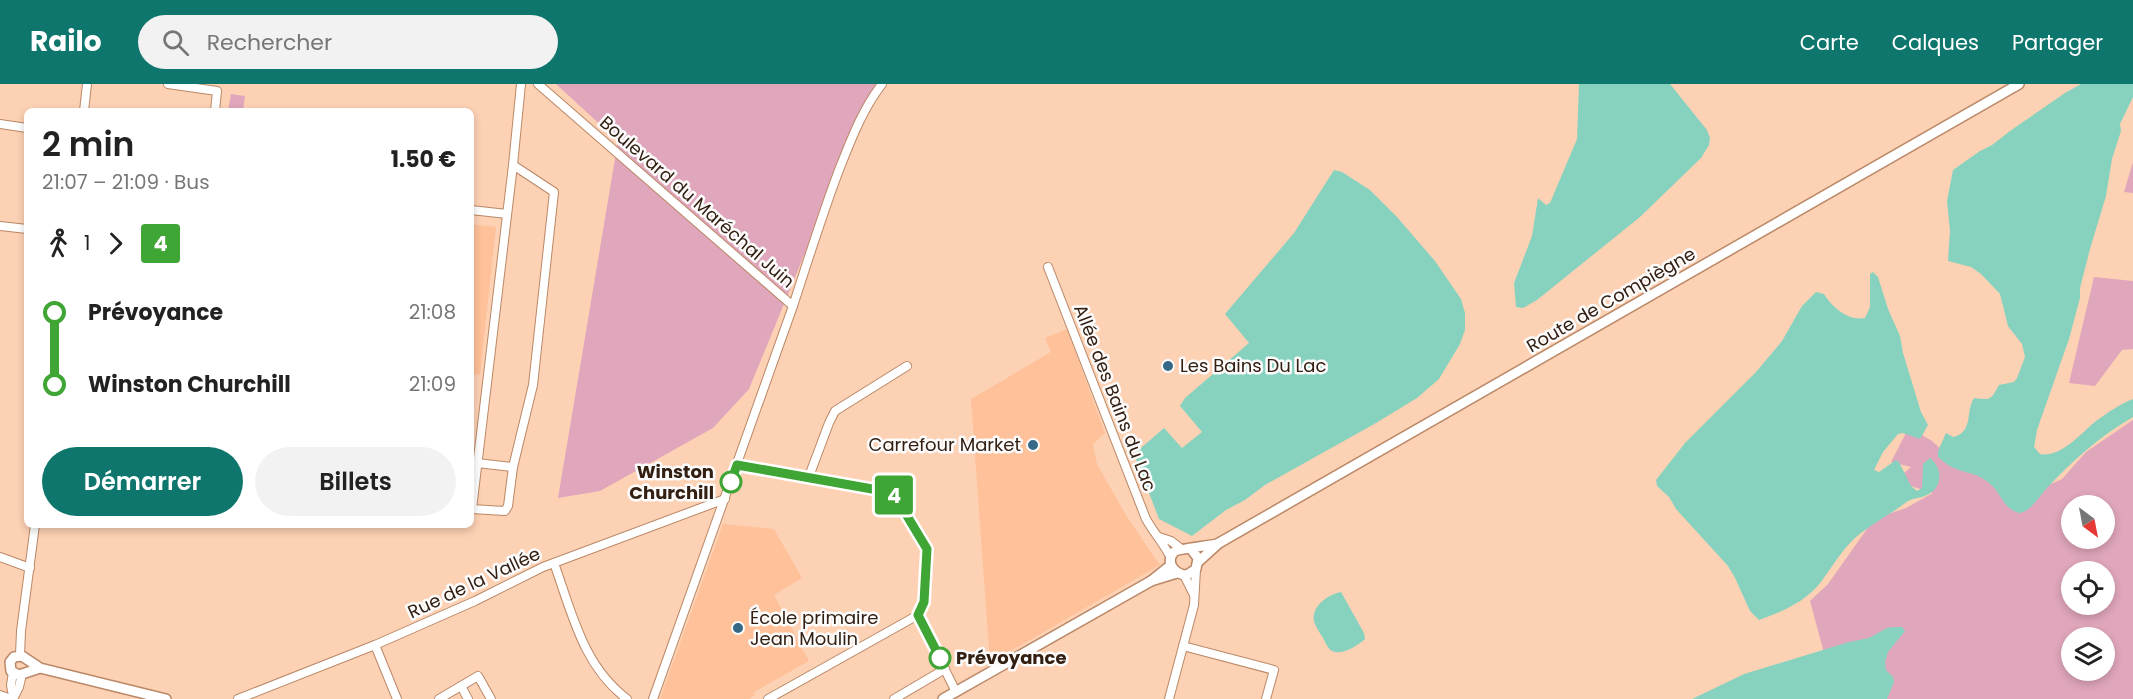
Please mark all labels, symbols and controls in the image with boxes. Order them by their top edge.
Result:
search box [138,15,558,69]
text: Railo [30,22,102,61]
icon: search [159,26,192,59]
text: Rechercher [207,27,332,58]
text: Carte [1800,28,1859,57]
text: Calques [1892,28,1979,57]
text: Partager [2012,28,2103,57]
street label: Boulevard du Maréchal Juin [595,110,800,293]
text: 2 min [42,121,134,168]
text: 1.50 € [391,144,456,175]
text: 21:07 – 21:09 · Bus [42,168,210,196]
icon: walk [42,227,75,260]
icon: forward [99,227,132,260]
text: 1 [84,229,90,257]
text: 4 [153,229,168,258]
street label: Route de Compiègne [1522,241,1700,358]
text: Prévoyance [88,297,223,328]
text: 21:08 [409,298,456,326]
street label: Allée des Bains du Lac [1068,301,1163,495]
place label: Les Bains Du Lac [1180,353,1326,378]
marker: Les Bains Du Lac [1161,359,1175,373]
text: Winston Churchill [88,369,291,400]
text: 21:09 [409,370,456,398]
place label: Carrefour Market [869,432,1021,457]
marker: Carrefour Market [1026,438,1040,452]
button: Démarrer [42,447,243,516]
button: Billets [255,447,456,516]
place label: Winston Churchill [629,459,714,505]
marker: Winston Churchill [720,471,742,493]
line badge: 4 [874,476,914,514]
text: 4 [887,481,901,510]
north arrow [2061,495,2115,549]
map controls [2061,495,2115,681]
street label: Rue de la Vallée [403,541,544,624]
button: locate [2061,561,2115,615]
place label: École primaire Jean Moulin [750,605,878,651]
marker: École primaire Jean Moulin [731,621,745,635]
button: layers [2061,627,2115,681]
place label: Prévoyance [956,645,1066,670]
marker: Prévoyance [929,647,951,669]

